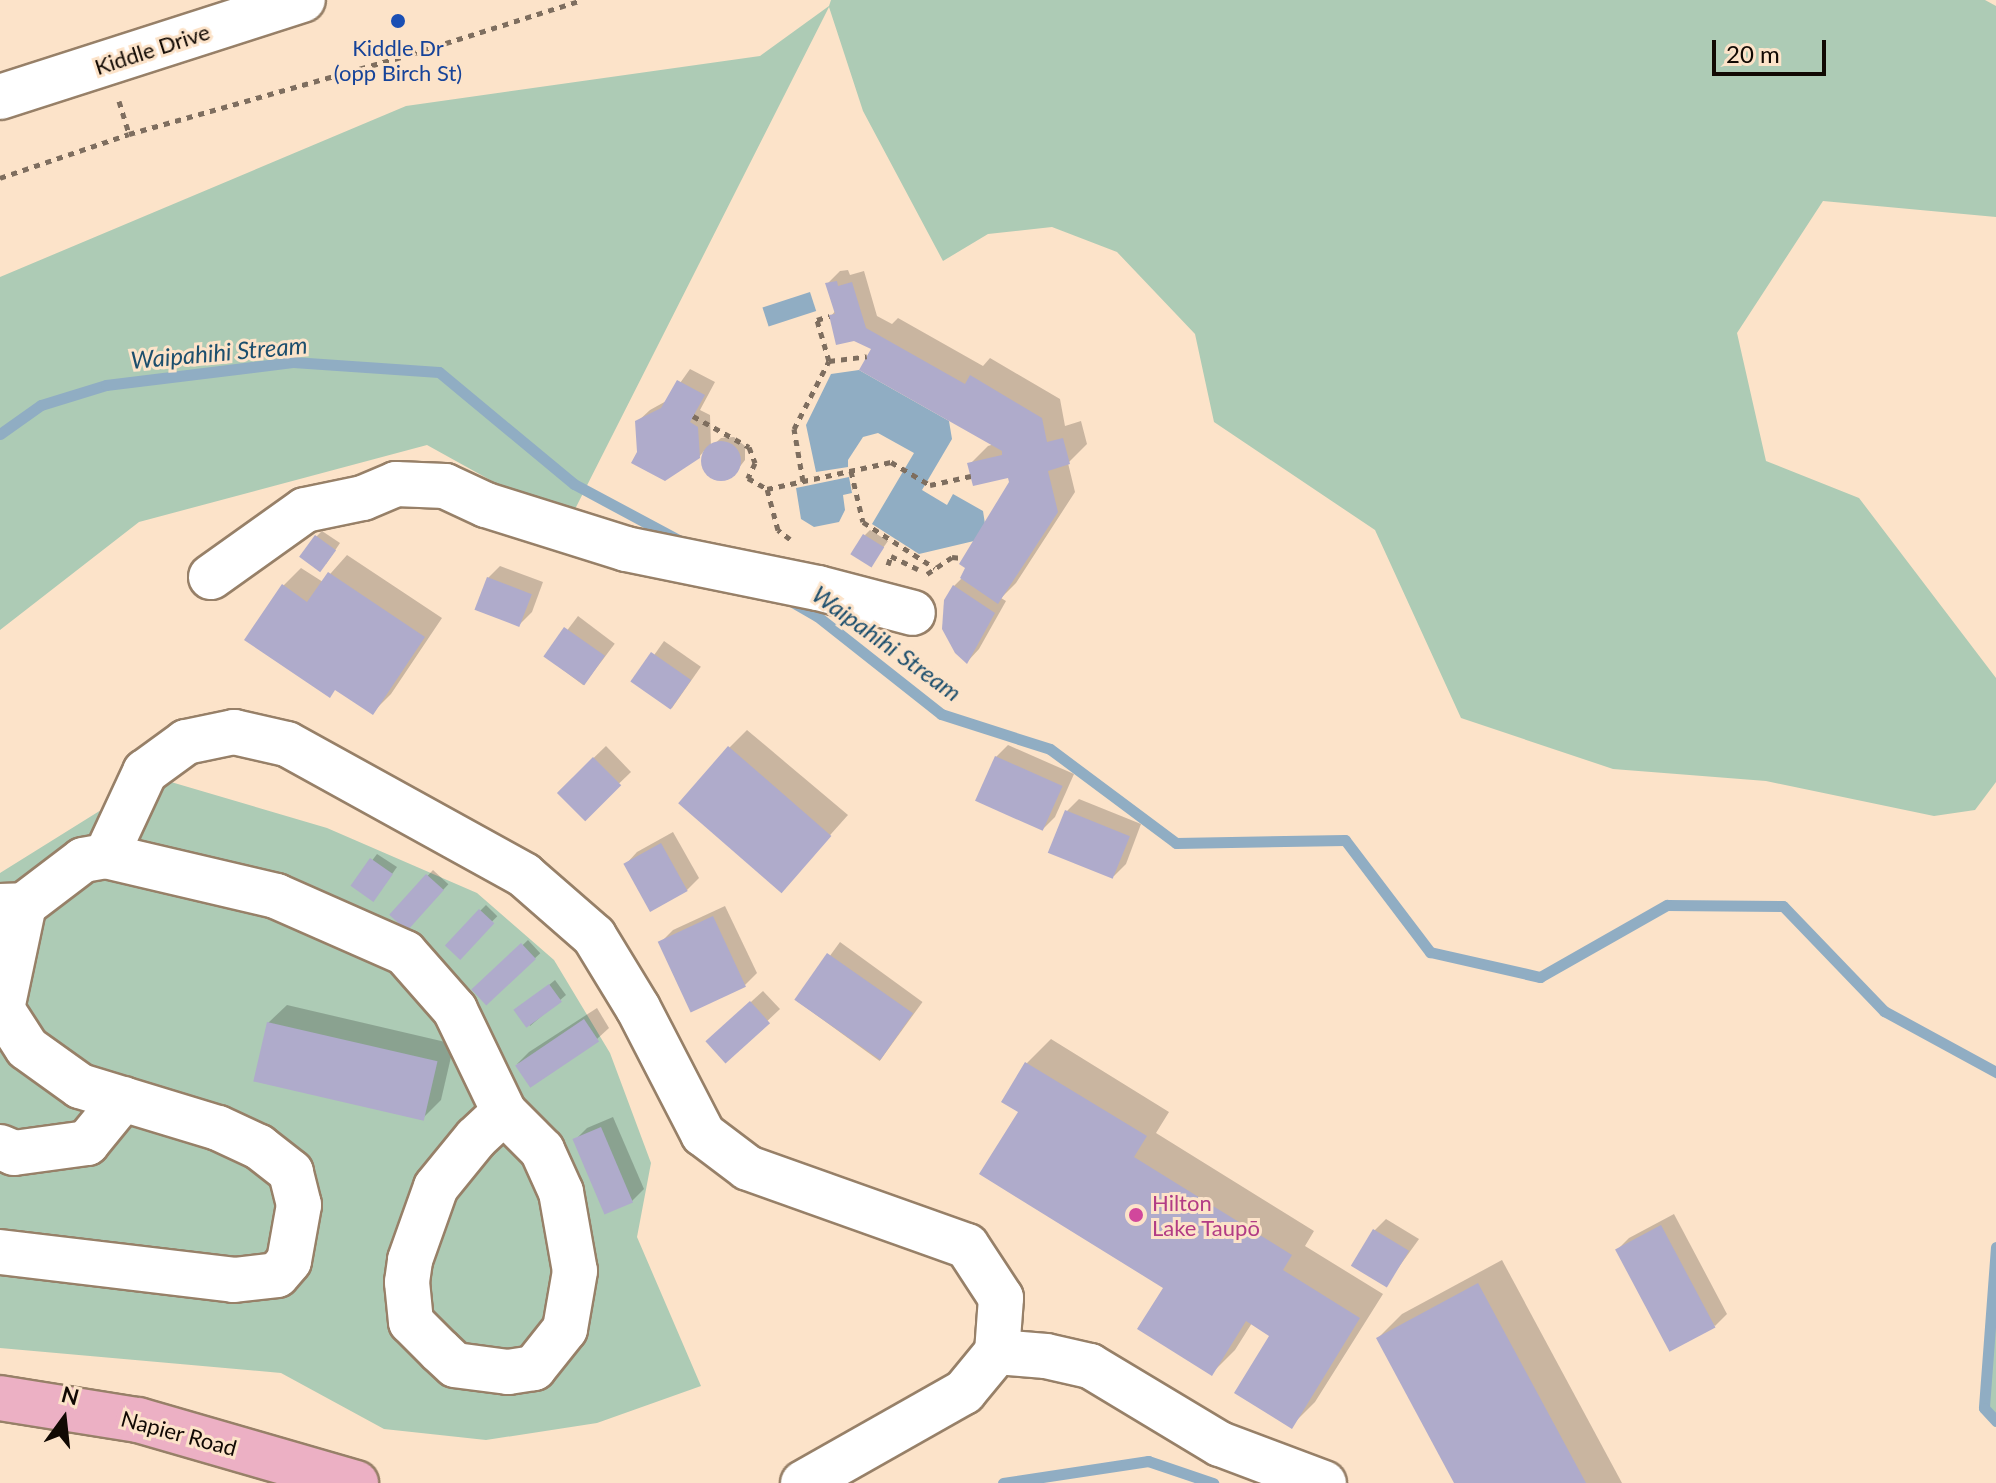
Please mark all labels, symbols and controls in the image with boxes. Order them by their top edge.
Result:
marker: Kiddle Dr (opp Birch St) [389,12,407,30]
street label: Kiddle Drive [91,18,213,80]
scale bar [1716,24,1830,74]
place label: Kiddle Dr (opp Birch St) [334,34,462,86]
text: 20 m [1726,39,1780,68]
water label: Waipahihi Stream [130,330,308,374]
water label: Waipahihi Stream [807,579,967,707]
place label: Hilton Lake Taupō [1152,1189,1261,1240]
marker: Hilton Lake Taupō [1127,1206,1145,1224]
north arrow [24,1379,104,1459]
text: N [59,1380,82,1411]
street label: Napier Road [118,1405,240,1461]

